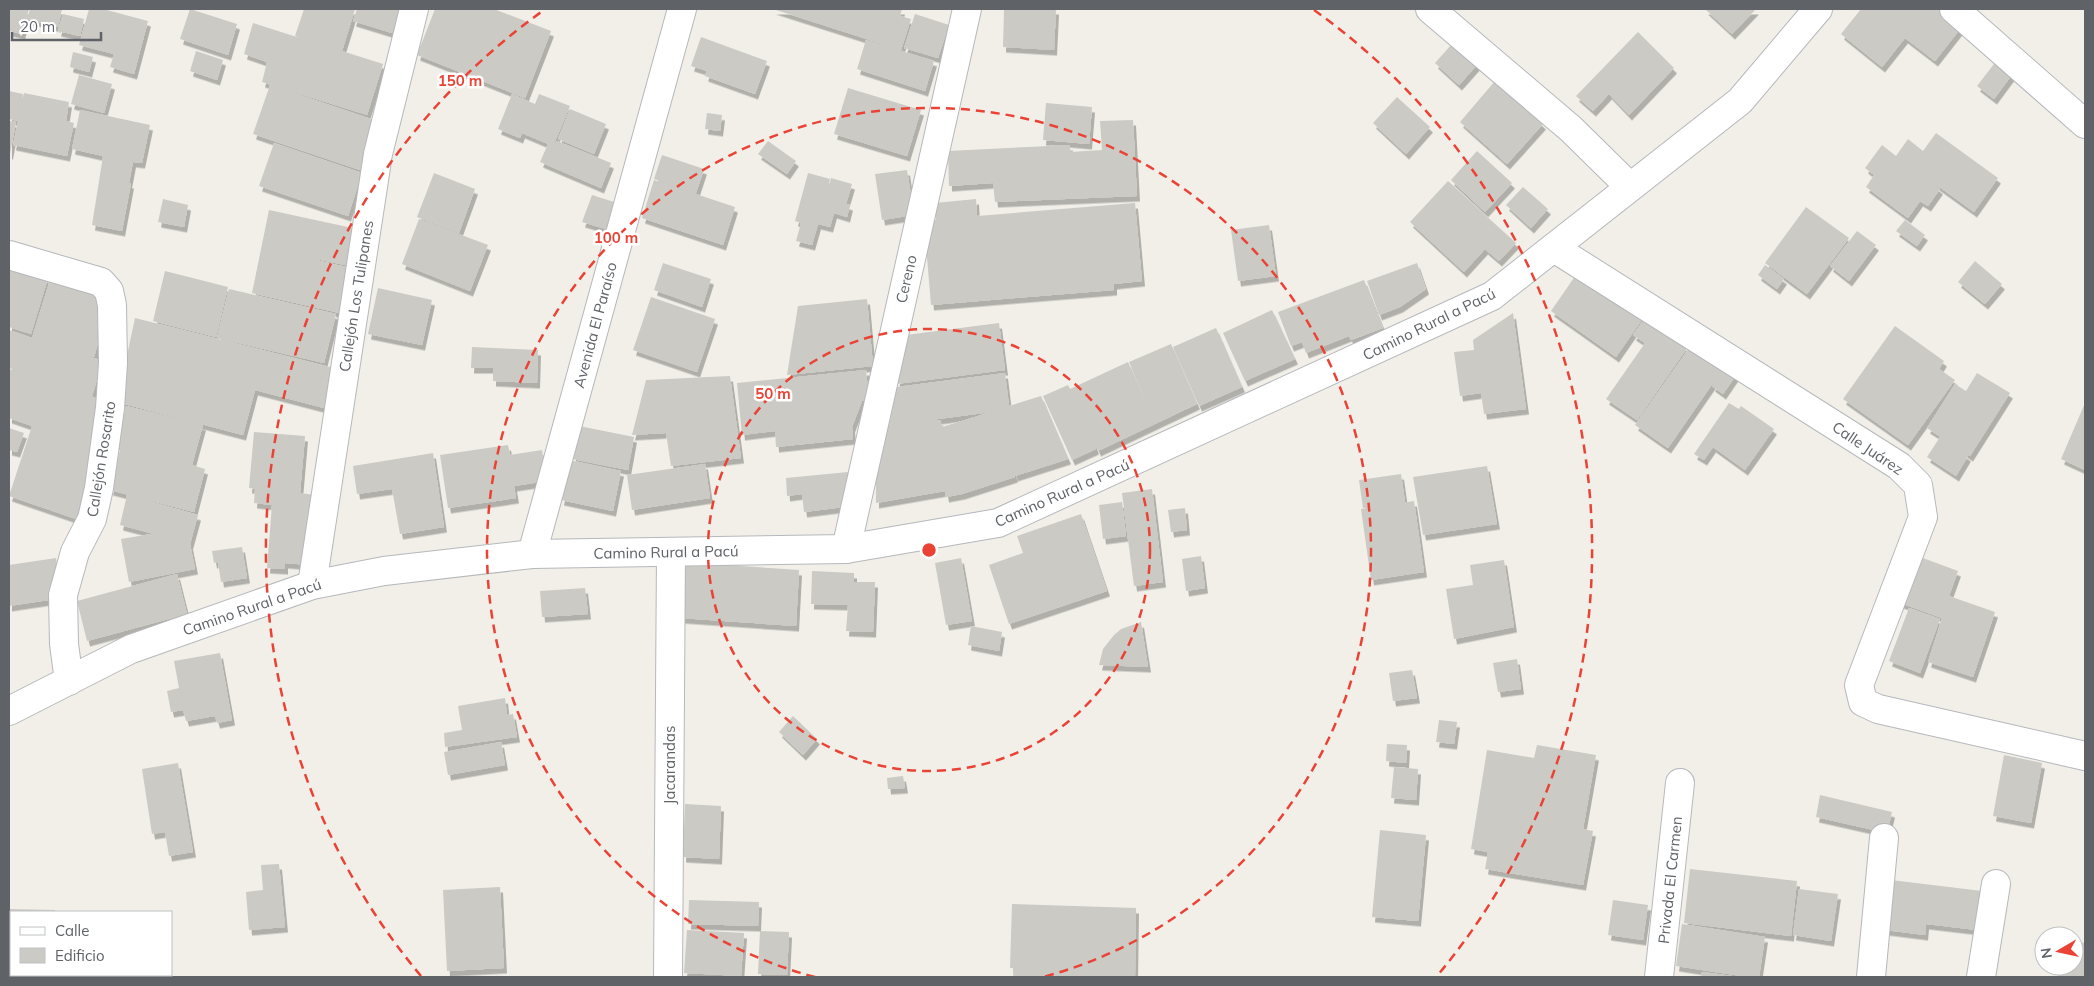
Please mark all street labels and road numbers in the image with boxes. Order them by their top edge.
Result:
street label: Callejón Los Tulipanes [335,219,377,373]
street label: Cereno [891,253,921,305]
street label: Avenida El Paraíso [569,260,621,390]
street label: Camino Rural a Pacú [1360,284,1498,364]
street label: Callejón Rosarito [82,400,120,518]
street label: Calle Juárez [1829,417,1908,479]
street label: Camino Rural a Pacú [992,455,1132,531]
street label: Camino Rural a Pacú [593,541,739,563]
street label: Camino Rural a Pacú [180,574,324,640]
street label: Jacarandas [660,726,679,804]
street label: Privada El Carmen [1654,815,1686,945]

